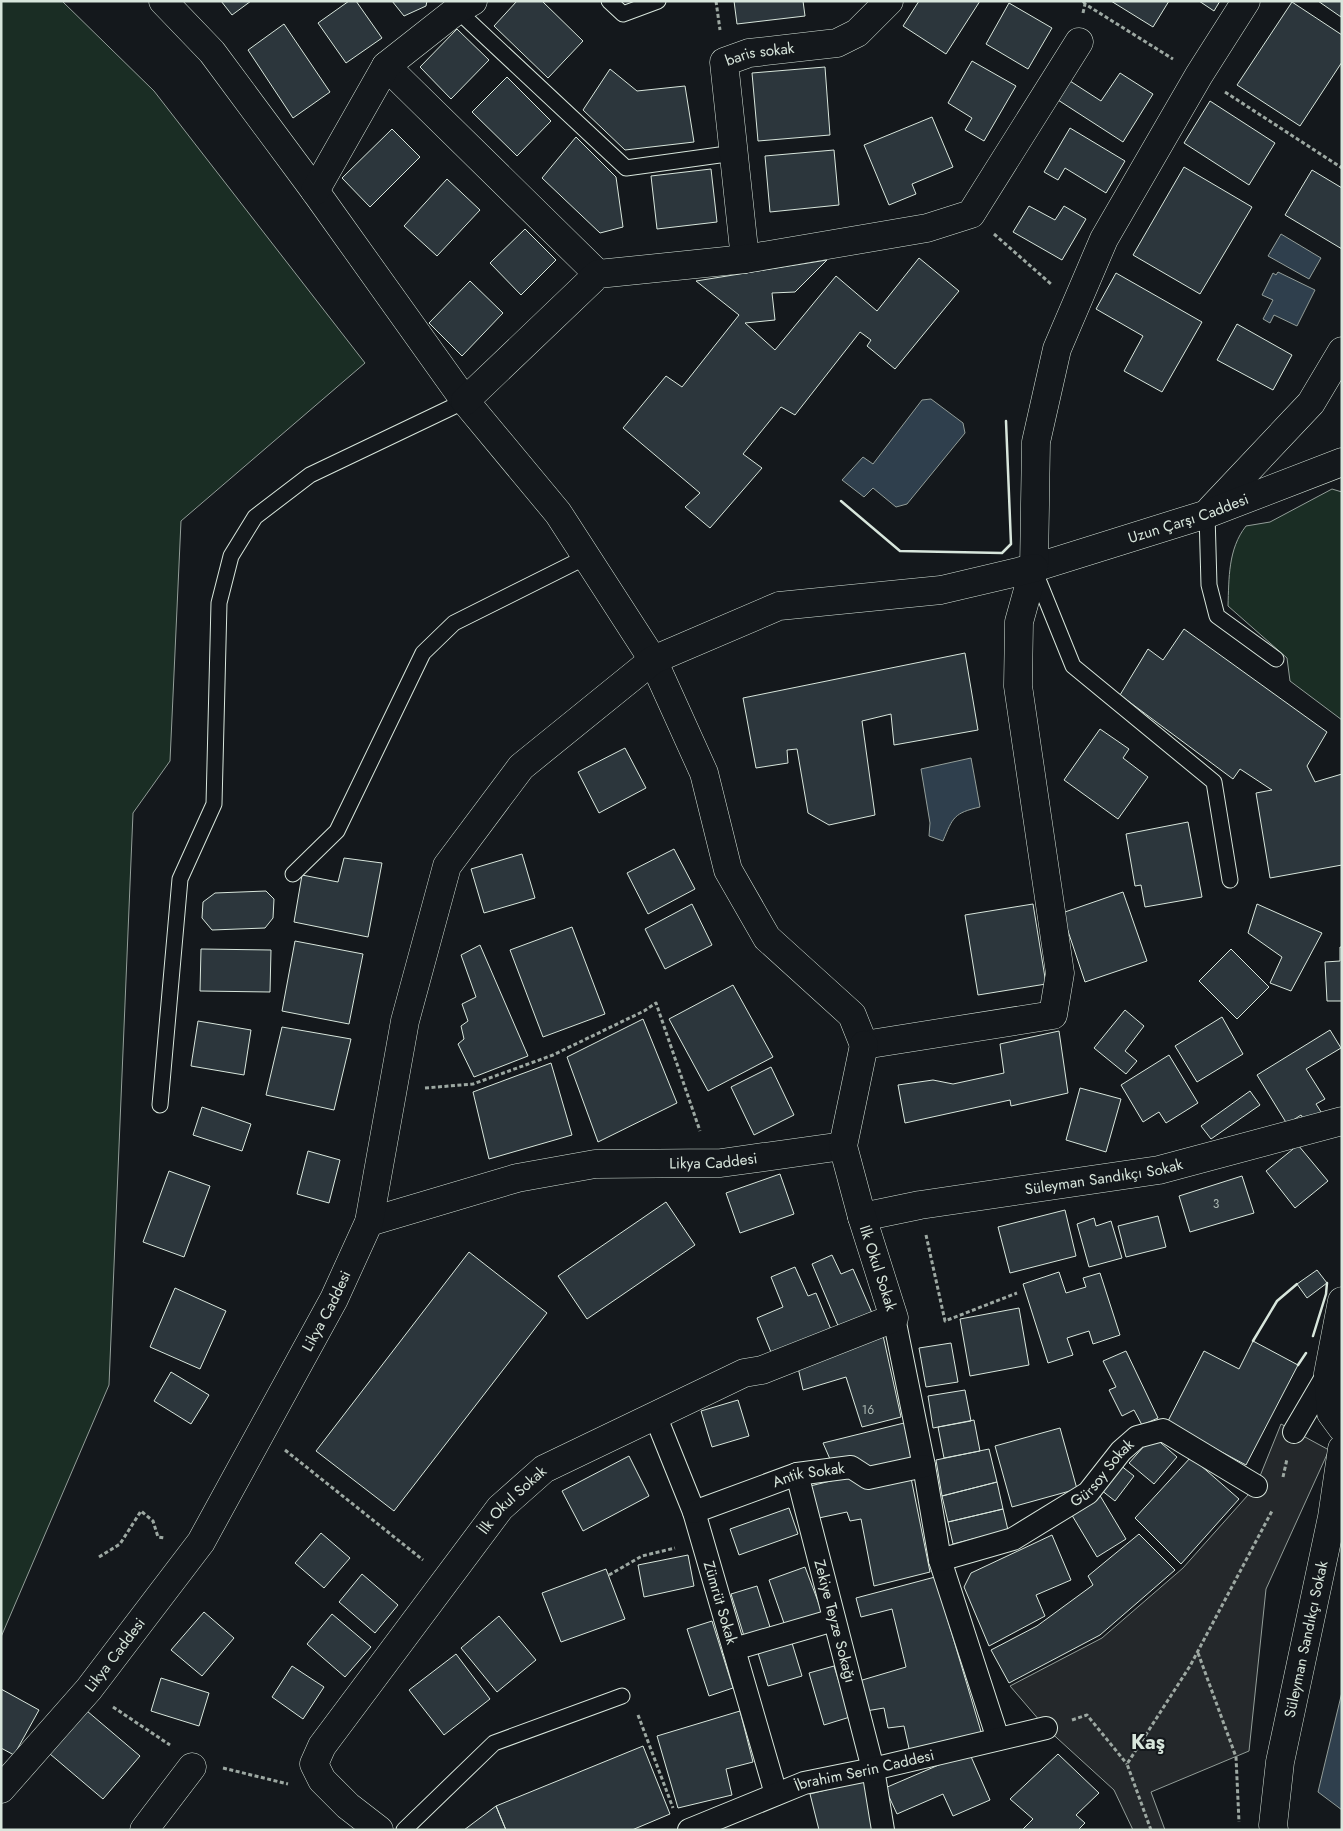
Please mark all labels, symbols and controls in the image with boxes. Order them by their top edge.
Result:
street label: baris sokak [722,37,796,72]
street label: Uzun Çarşı Caddesi [1125,488,1252,549]
street label: Likya Caddesi [669,1147,759,1174]
street label: Süleyman Sandıkçı Sokak [1023,1153,1185,1201]
house number: 3 [1213,1195,1220,1213]
street label: Ilk Okul Sokak [854,1222,902,1314]
street label: Likya Caddesi [296,1267,356,1355]
house number: 16 [862,1401,874,1419]
street label: Gürsoy Sokak [1066,1433,1139,1512]
street label: Antik Sokak [769,1457,846,1493]
street label: İlk Okul Sokak [473,1460,552,1539]
street label: Zekiye Teyze Sokağı [809,1557,861,1685]
street label: Zümrüt Sokak [698,1558,743,1647]
street label: Süleyman Sandıkçı Sokak [1279,1558,1333,1720]
street label: Likya Caddesi [79,1613,150,1697]
district label: Kaş [1131,1728,1165,1757]
street label: İbrahim Serin Caddesi [791,1744,936,1797]

